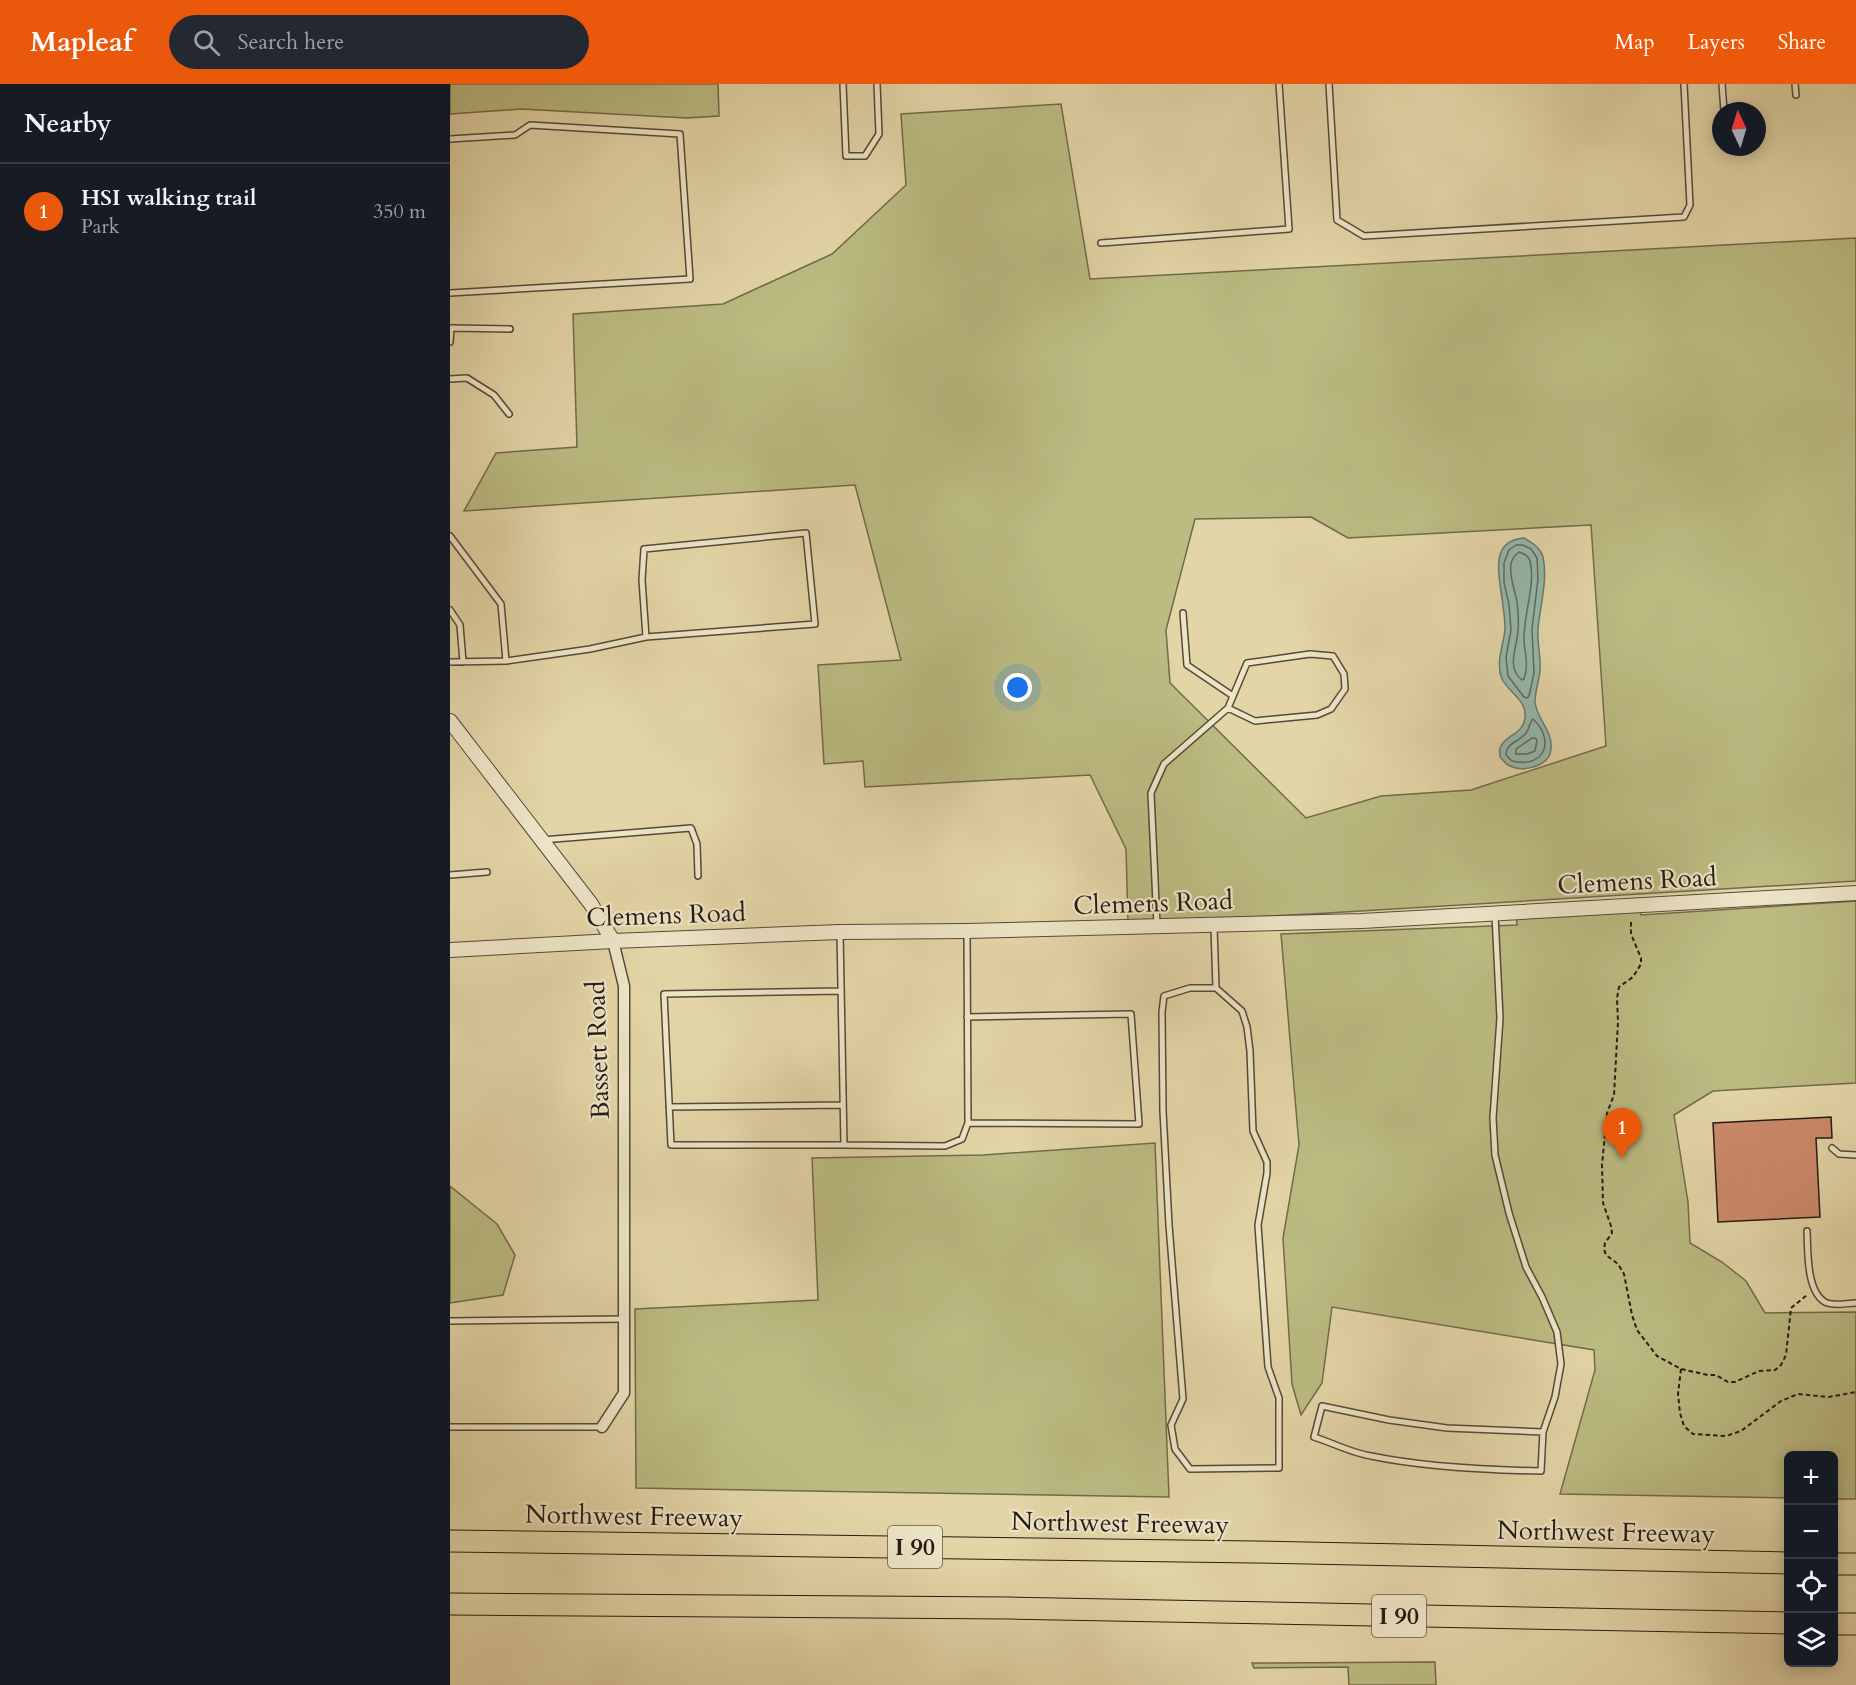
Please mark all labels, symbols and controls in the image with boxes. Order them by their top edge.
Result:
search box [169,15,589,69]
text: Mapleaf [30,23,133,61]
icon: search [190,26,223,59]
text: Search here [238,27,344,57]
text: Map [1615,28,1655,57]
text: Layers [1688,28,1745,57]
text: Share [1778,28,1826,57]
north arrow [1712,102,1766,156]
text: Nearby [24,106,112,141]
text: HSI walking trail [81,183,256,213]
text: 1 [38,198,49,225]
text: 350 m [373,198,426,225]
text: Park [81,213,119,240]
your location [1003,673,1032,702]
street label: Clemens Road [1556,859,1718,903]
street label: Clemens Road [1073,883,1234,923]
street label: Clemens Road [586,895,747,935]
street label: Bassett Road [578,980,618,1120]
pin: 1 [1602,1108,1642,1158]
map controls [1784,1451,1838,1667]
button: + [1784,1451,1838,1505]
street label: Northwest Freeway [524,1497,744,1535]
street label: Northwest Freeway [1010,1504,1230,1542]
button: − [1784,1505,1838,1559]
street label: Northwest Freeway [1496,1513,1716,1551]
road number: I 90 [888,1526,942,1568]
button: locate [1784,1559,1838,1613]
road number: I 90 [1372,1595,1426,1637]
button: layers [1784,1613,1838,1667]

